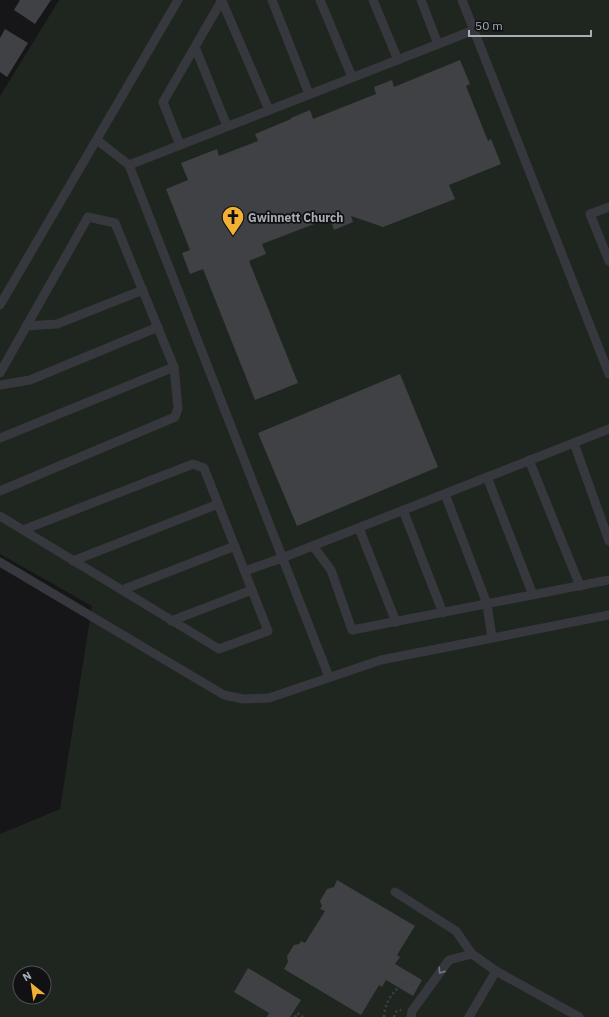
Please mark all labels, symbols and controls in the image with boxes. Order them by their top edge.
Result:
scale bar [469,12,591,38]
text: 50 m [475,18,503,33]
church icon: Gwinnett Church [220,204,246,237]
place label: Gwinnett Church [248,210,343,225]
north arrow [12,965,52,1005]
one-way arrow [438,967,446,974]
text: N [20,968,34,984]

